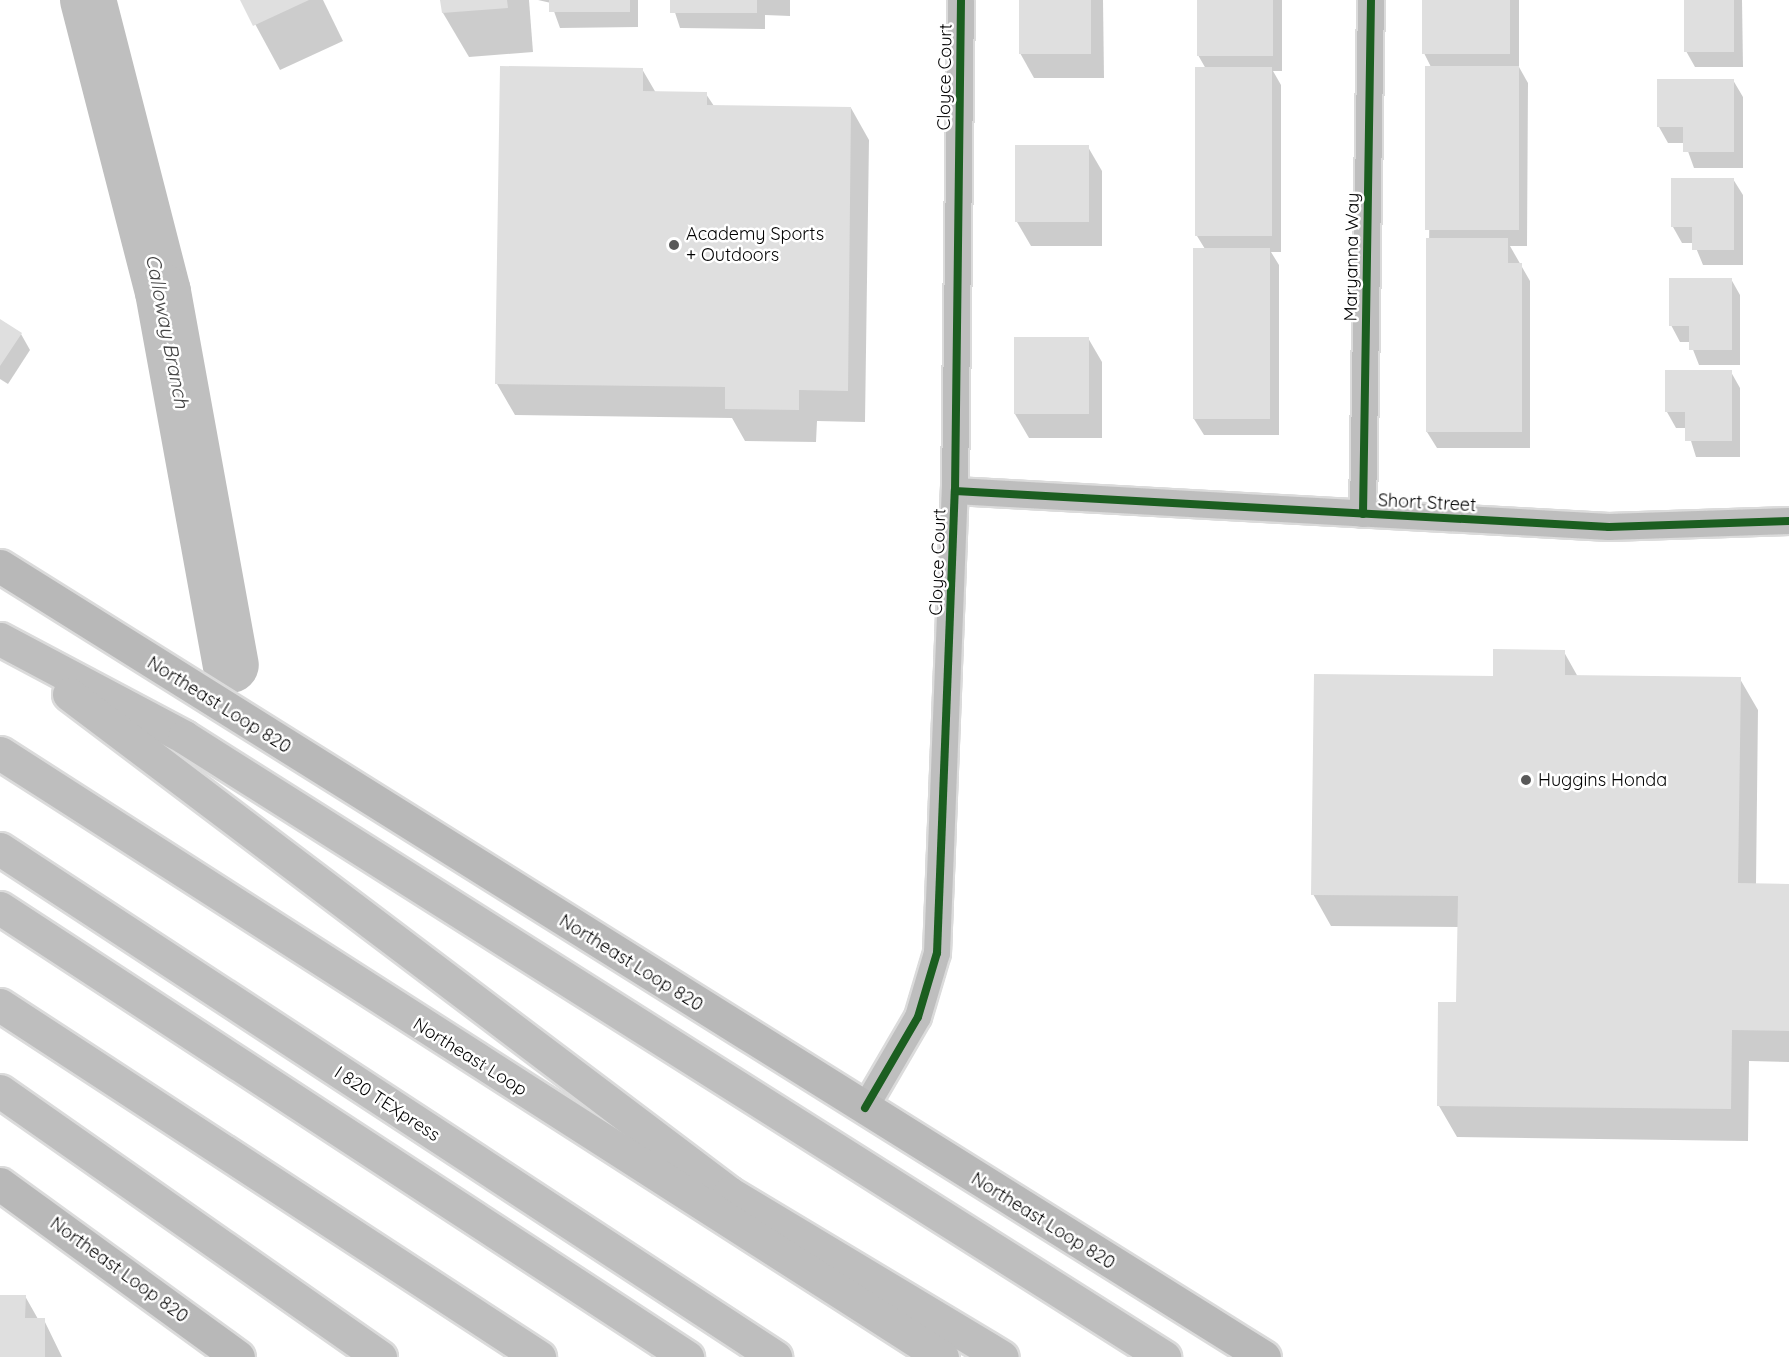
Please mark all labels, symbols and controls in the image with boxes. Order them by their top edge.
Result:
street label: Cloyce Court [933,23,957,131]
street label: Maryanna Way [1340,192,1364,322]
place label: Academy Sports + Outdoors [686,224,824,266]
marker: Academy Sports + Outdoors [667,238,681,252]
water label: Calloway Branch [141,252,195,410]
street label: Short Street [1377,490,1477,516]
street label: Cloyce Court [925,508,951,616]
street label: Northeast Loop 820 [143,652,295,758]
place label: Huggins Honda [1538,769,1667,791]
marker: Huggins Honda [1519,773,1533,787]
street label: Northeast Loop 820 [555,910,707,1016]
street label: Northeast Loop [409,1013,531,1101]
street label: I 820 TEXpress [330,1062,444,1146]
street label: Northeast Loop 820 [967,1168,1119,1274]
street label: Northeast Loop 820 [46,1213,192,1327]

